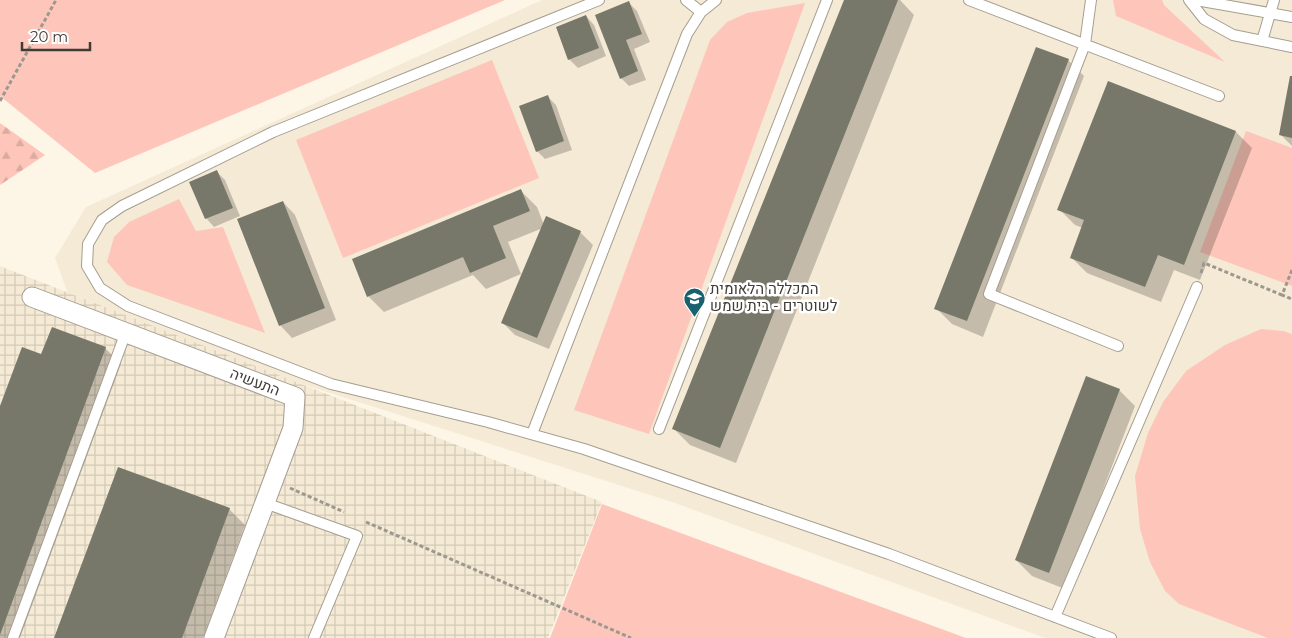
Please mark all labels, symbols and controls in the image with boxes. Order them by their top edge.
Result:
scale bar [22,20,90,52]
text: 20 m [30,27,68,46]
place label: המכללה הלאומית לשוטרים - בית שמש [710,279,838,315]
school or university icon: המכללה הלאומית לשוטרים - בית שמש [682,286,706,317]
street label: התעשיה [227,363,283,400]

